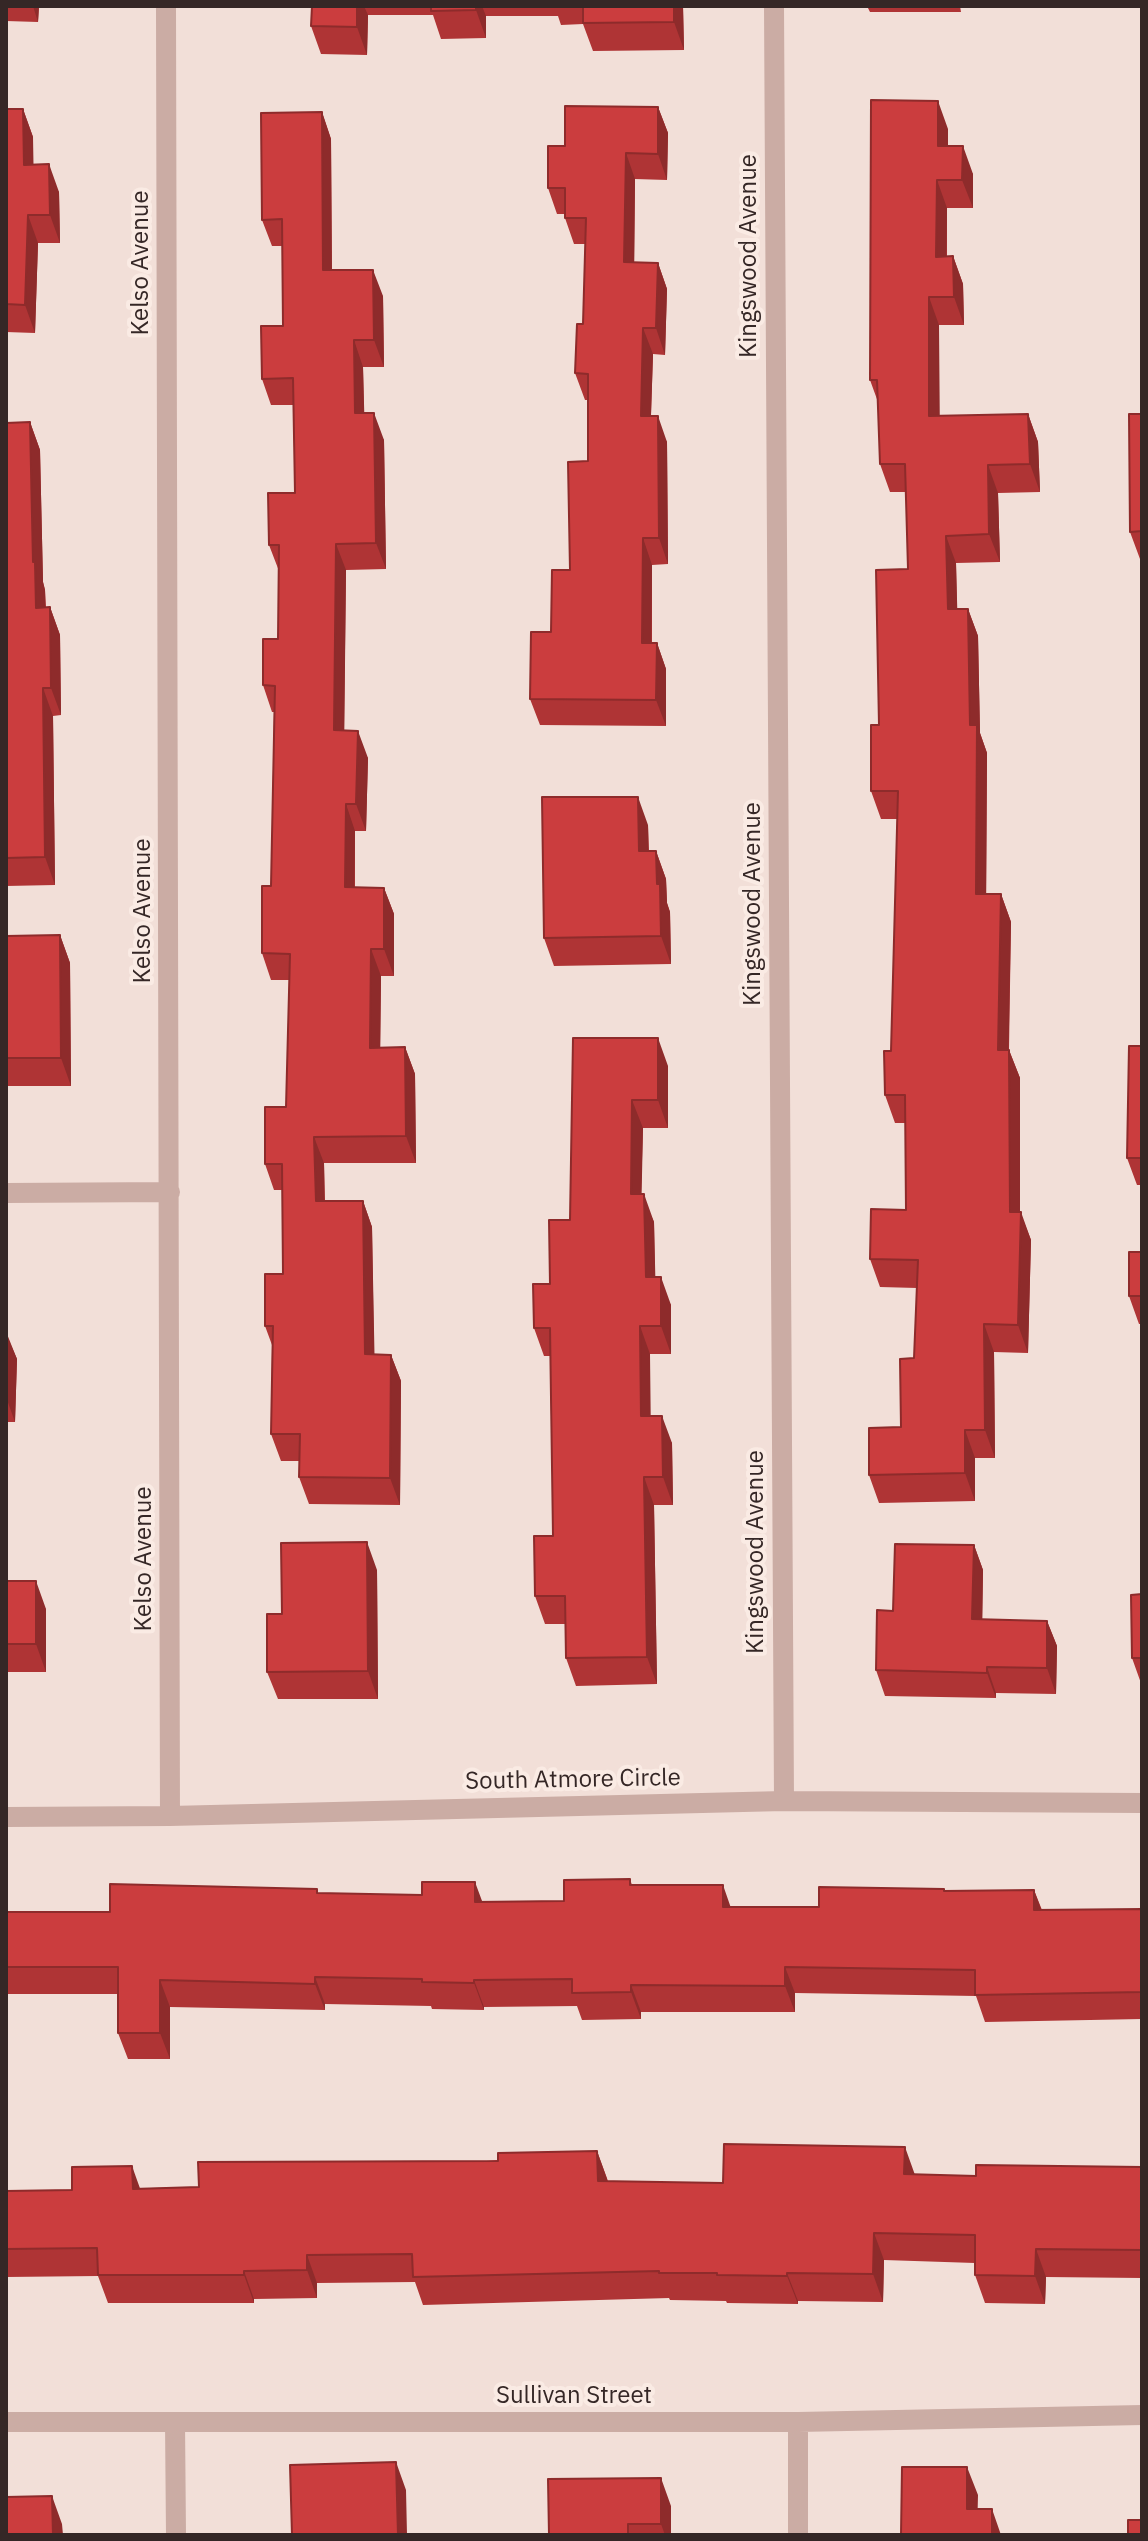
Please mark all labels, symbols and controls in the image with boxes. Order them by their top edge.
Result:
street label: Kingswood Avenue [735,154,763,358]
street label: Kelso Avenue [127,190,155,336]
street label: Kingswood Avenue [739,802,767,1006]
street label: Kelso Avenue [129,838,157,984]
street label: Kingswood Avenue [742,1450,770,1654]
street label: Kelso Avenue [130,1486,158,1632]
street label: South Atmore Circle [465,1764,681,1796]
street label: Sullivan Street [496,2382,652,2410]

